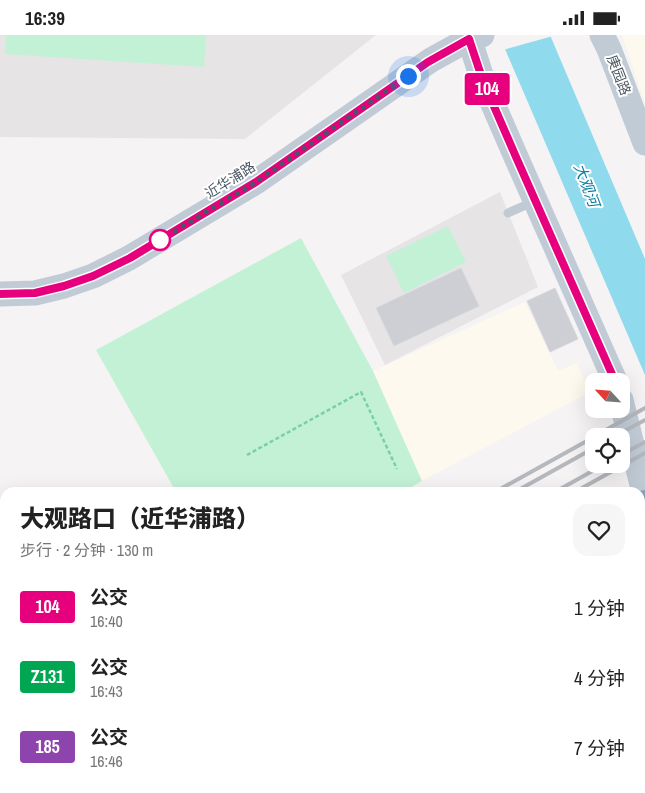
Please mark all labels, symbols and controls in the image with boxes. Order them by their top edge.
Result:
text: 16:39 [25,5,65,31]
street label: 庚园路 [603,52,635,98]
your location [396,64,421,89]
line badge: 104 [458,73,516,105]
text: 104 [475,76,499,101]
street label: 近华浦路 [201,158,259,202]
water label: 大观河 [569,160,606,213]
unlabelled marker [149,229,171,251]
north arrow [585,373,630,417]
map controls [585,373,630,473]
button: locate [585,428,630,473]
text: 大观路口（近华浦路） [20,502,260,534]
button: heart [573,504,625,556]
text: 步行 · 2 分钟 · 130 m [20,539,153,561]
text: 公交 [90,584,128,610]
text: 104 [35,594,60,619]
text: 1 分钟 [574,595,625,621]
text: 16:40 [90,610,123,632]
text: 公交 [90,654,128,680]
text: Z131 [31,664,64,689]
text: 4 分钟 [574,665,625,691]
text: 16:43 [90,680,123,702]
text: 公交 [90,724,128,750]
text: 185 [35,734,60,759]
text: 7 分钟 [574,735,625,761]
text: 16:46 [90,750,123,772]

